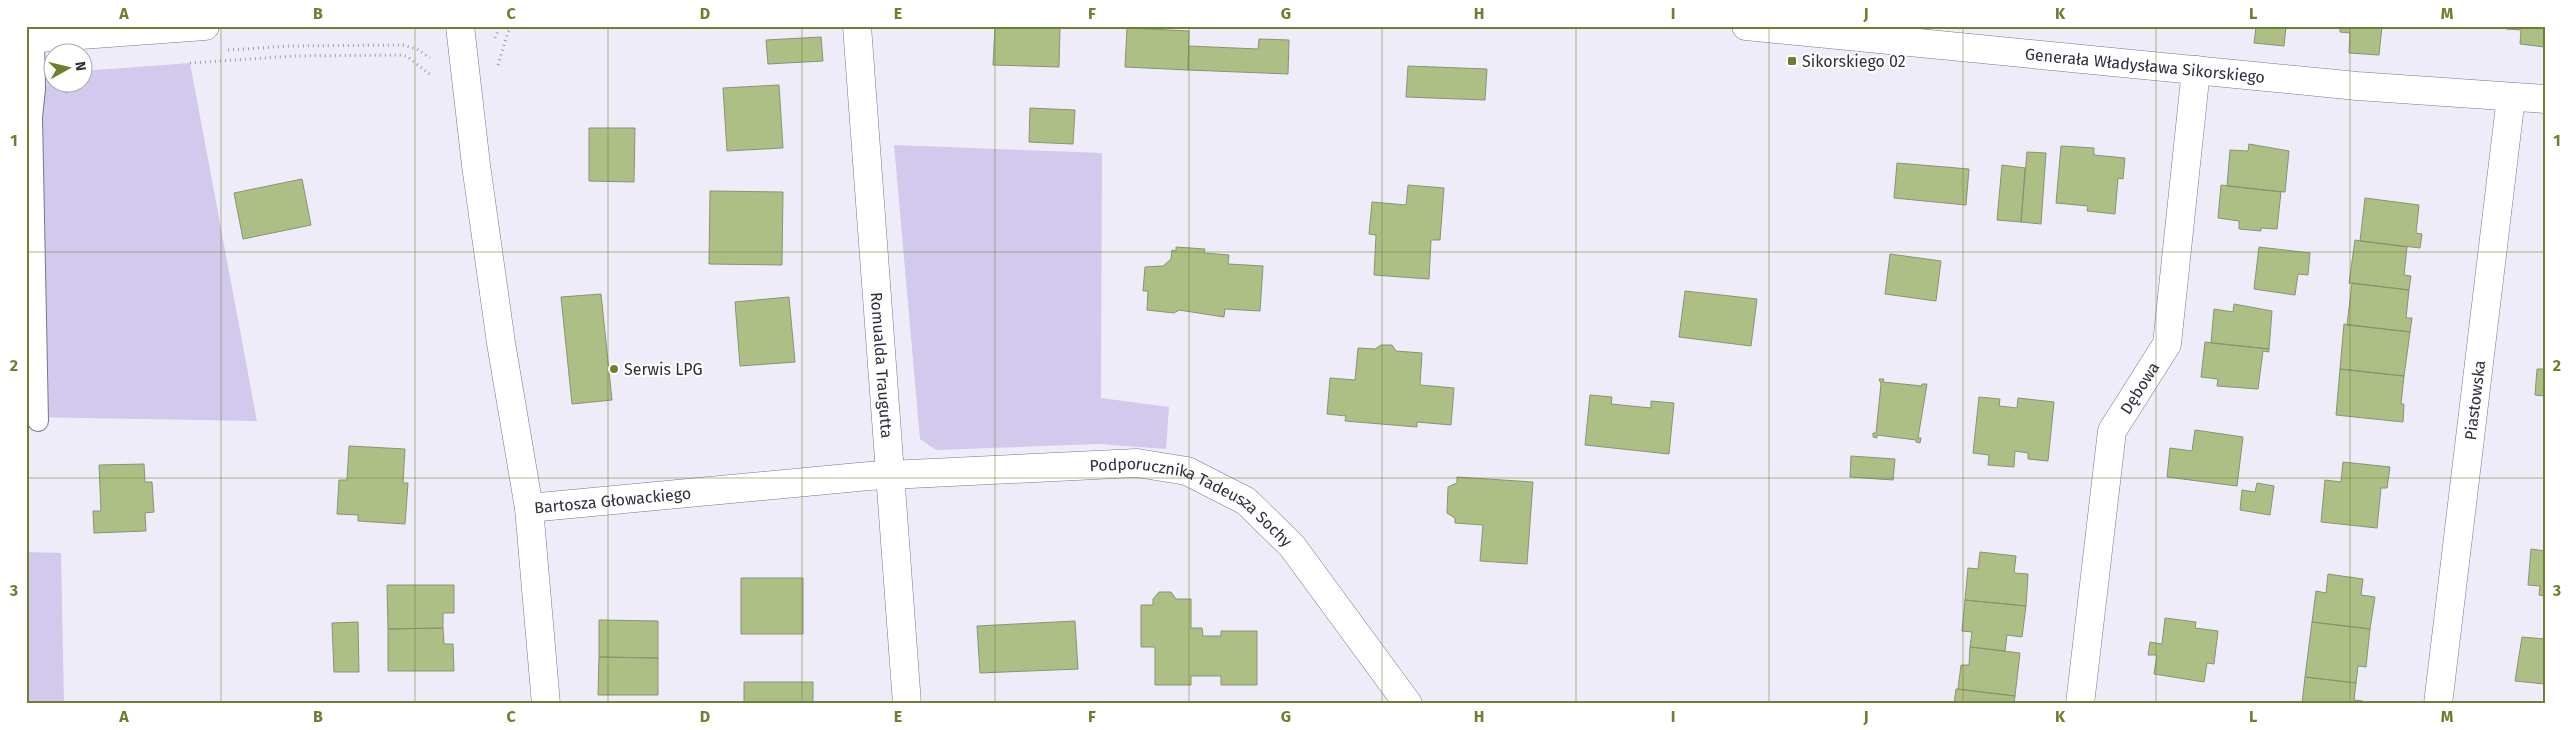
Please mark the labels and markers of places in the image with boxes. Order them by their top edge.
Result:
place label: Sikorskiego 02 [1802,52,1906,71]
marker: Sikorskiego 02 [1786,55,1798,67]
place label: Serwis LPG [624,360,703,379]
marker: Serwis LPG [608,363,620,375]

